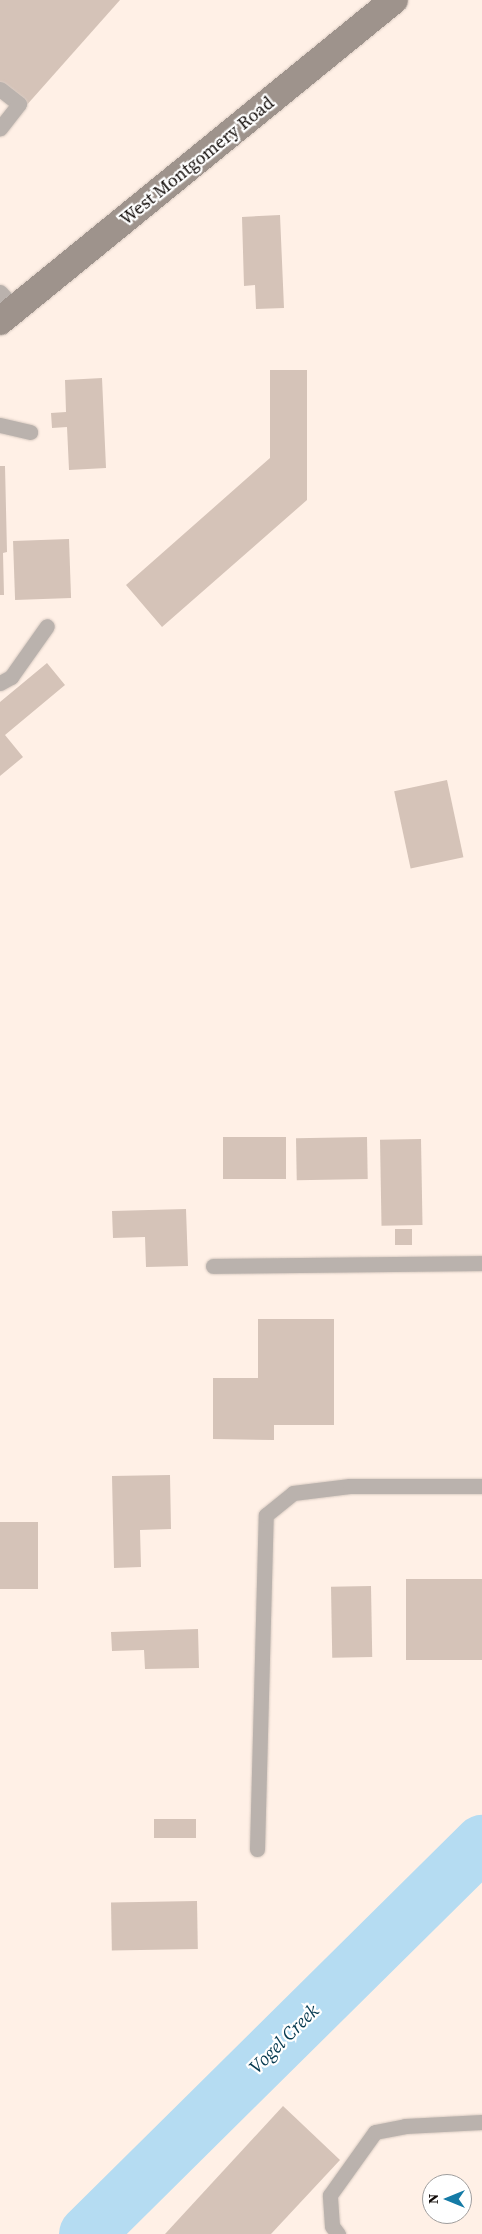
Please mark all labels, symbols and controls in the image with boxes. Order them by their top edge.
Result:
street label: West Montgomery Road [116,92,278,230]
water label: Vogel Creek [244,1999,324,2079]
north arrow [422,2174,472,2224]
text: N [423,2194,443,2204]

